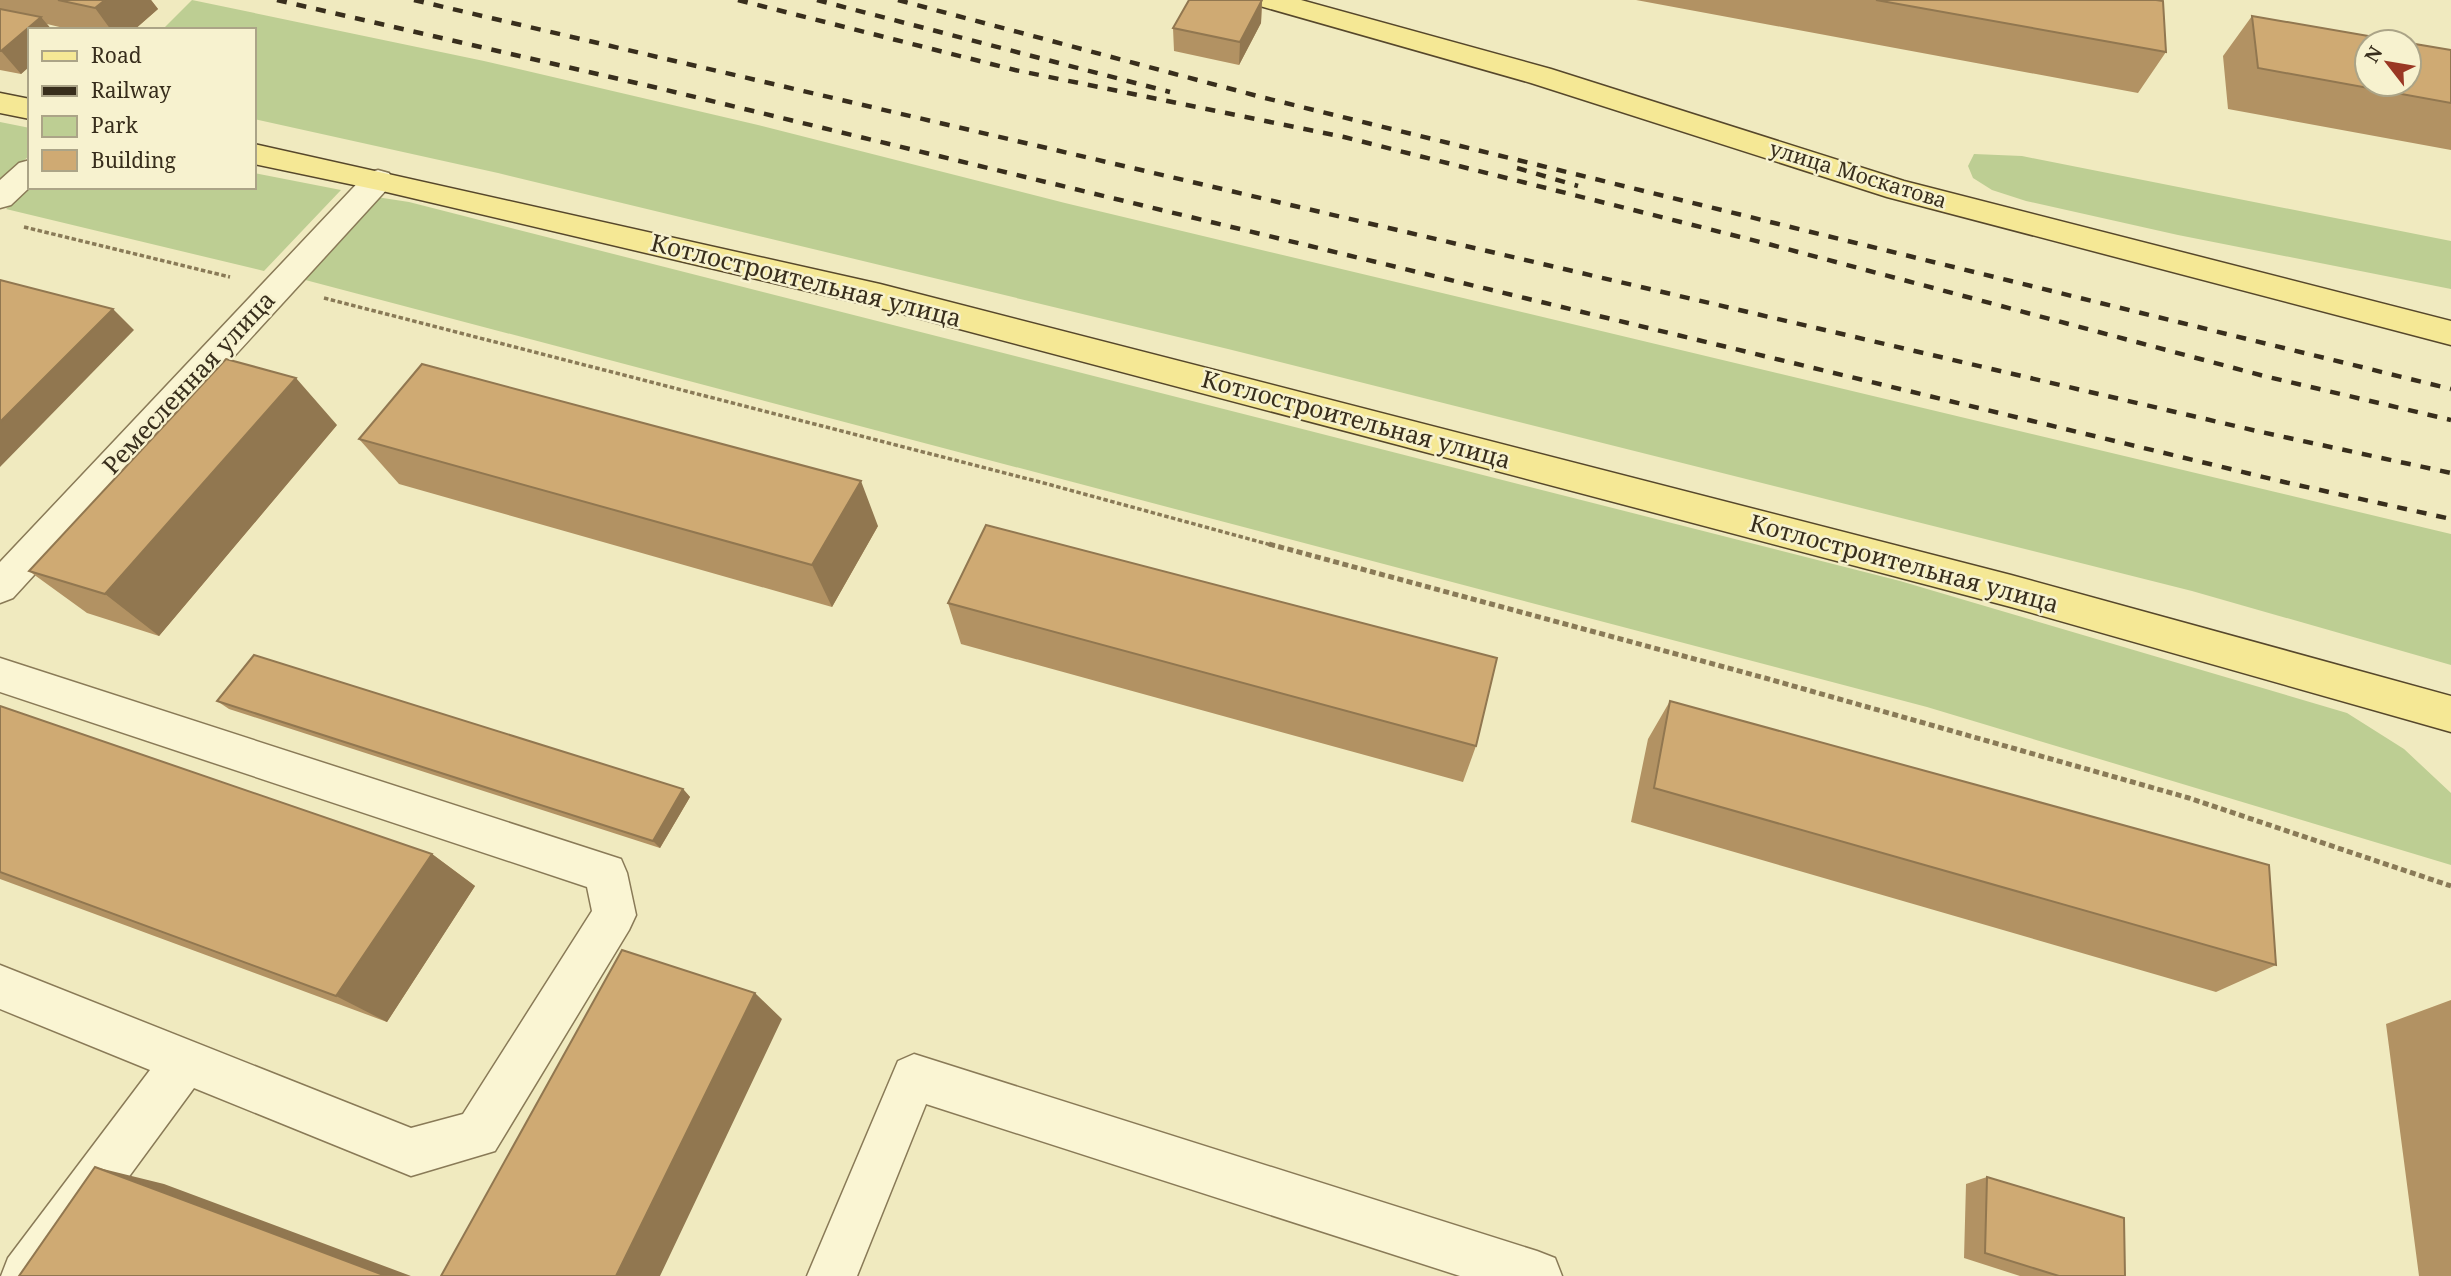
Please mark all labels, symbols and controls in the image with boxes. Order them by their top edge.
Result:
legend [28,28,256,189]
north arrow [2353,28,2423,98]
text: Road [91,41,142,69]
text: N [2358,41,2388,67]
text: Railway [91,76,171,104]
text: Park [91,111,138,139]
street label: улица Москатова [1766,134,1950,214]
text: Building [91,146,176,174]
street label: Котлостроительная улица [648,225,965,334]
street label: Ремесленная улица [94,283,282,481]
street label: Котлостроительная улица [1198,361,1515,476]
street label: Котлостроительная улица [1746,505,2063,620]

